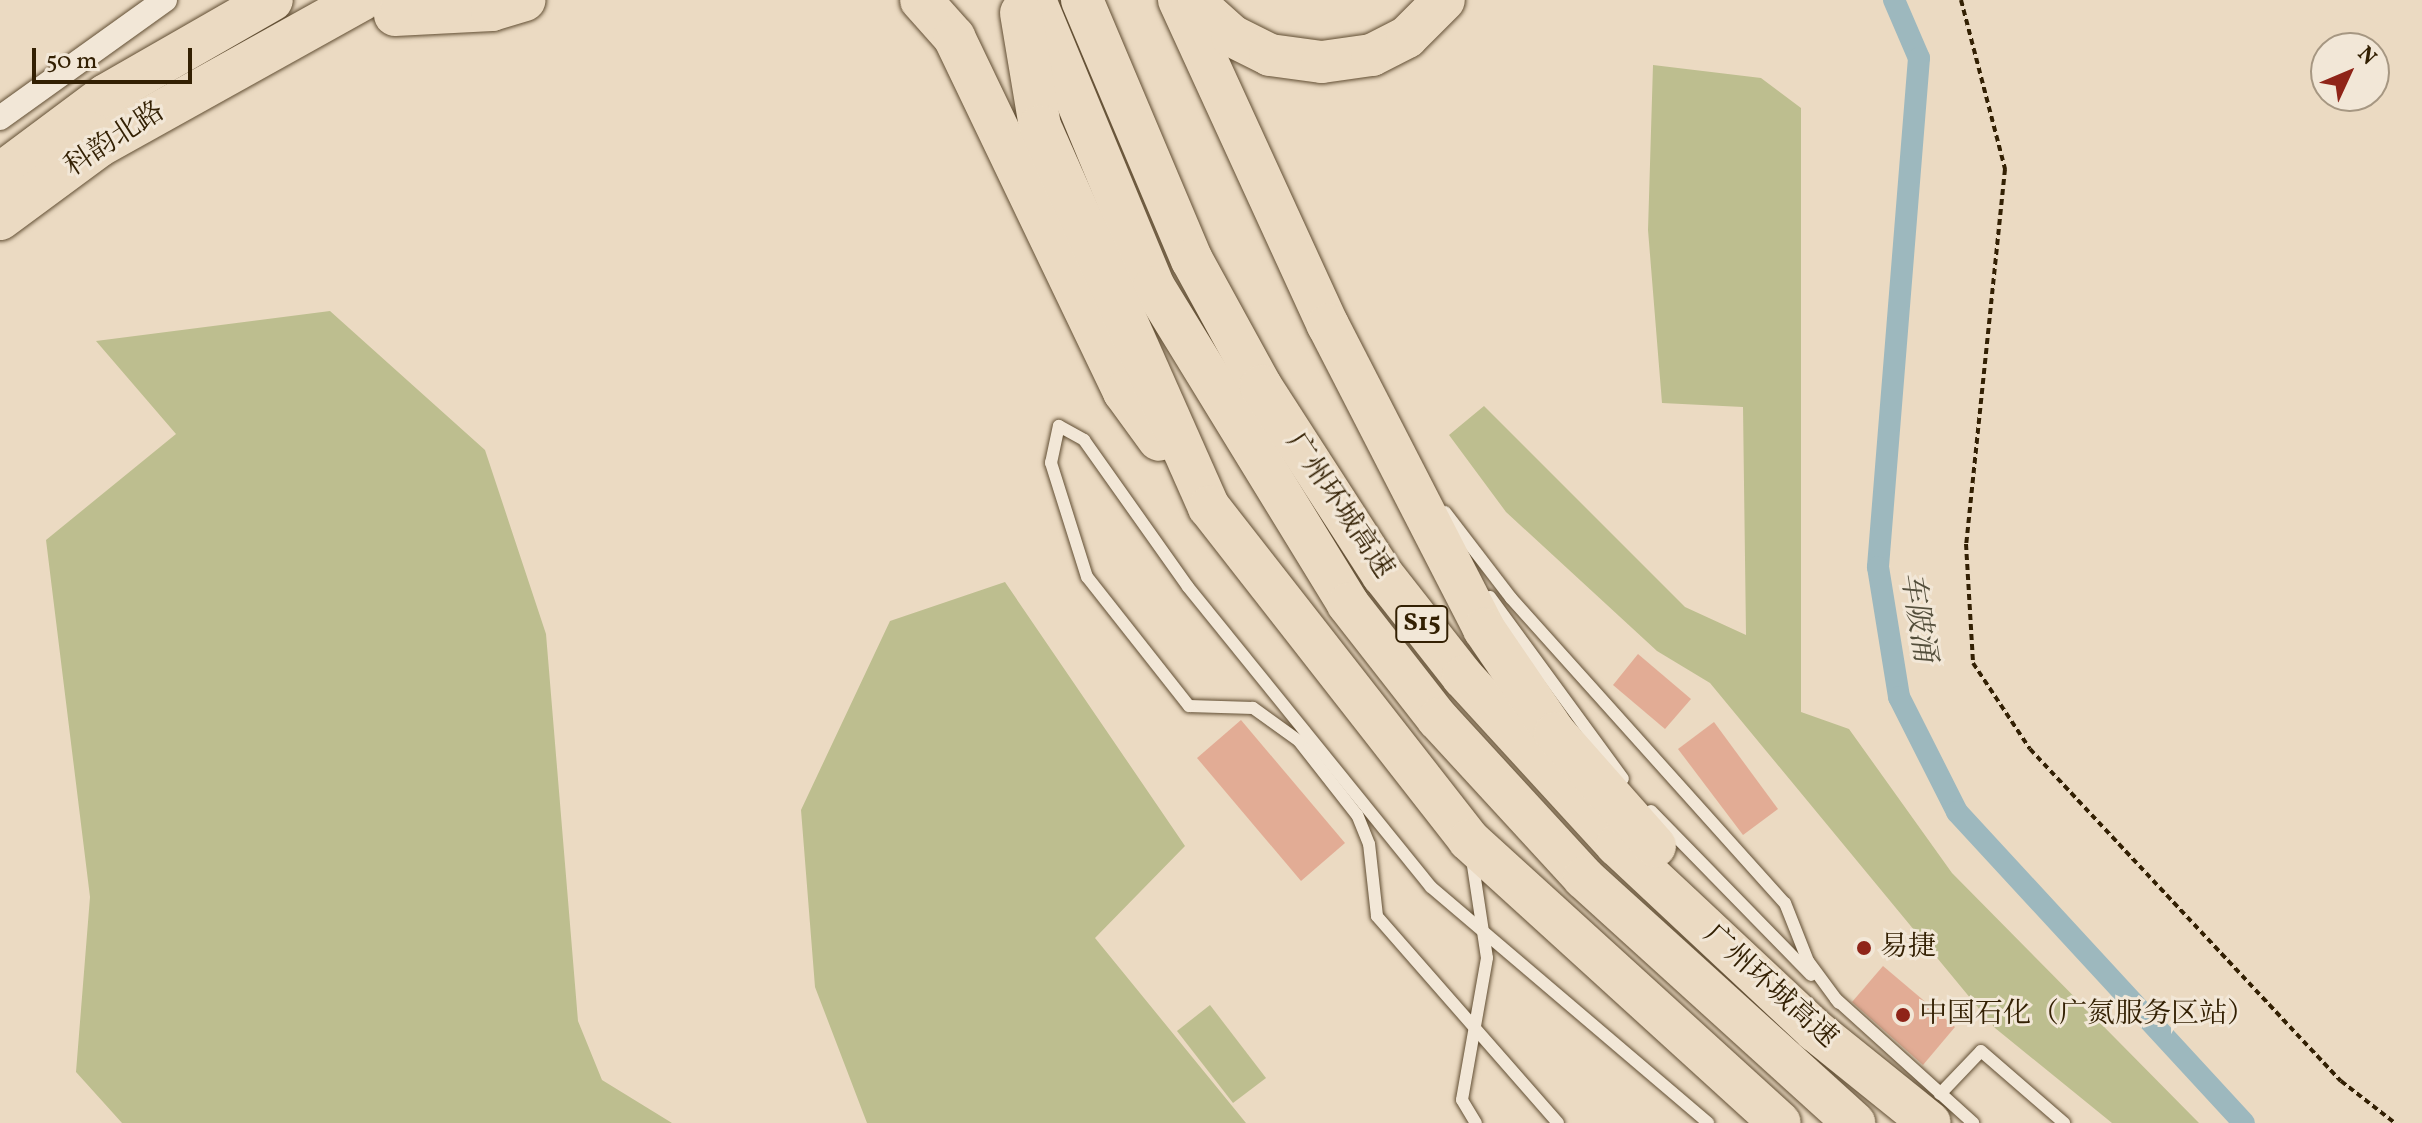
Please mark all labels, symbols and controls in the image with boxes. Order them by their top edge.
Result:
scale bar [36,32,196,82]
north arrow [2310,32,2390,112]
text: N [2349,40,2383,73]
text: 50 m [46,45,98,79]
street label: 科韵北路 [59,95,171,185]
street label: 广州环城高速 [1278,427,1400,585]
water label: 车陂涌 [1892,570,1942,664]
road number: S15 [1394,602,1450,646]
street label: 广州环城高速 [1696,918,1844,1056]
place label: 易捷 [1880,931,1936,965]
marker: 易捷 [1855,939,1873,957]
place label: 中国石化（广氮服务区站） [1919,998,2255,1032]
marker: 中国石化（广氮服务区站） [1894,1006,1912,1024]

